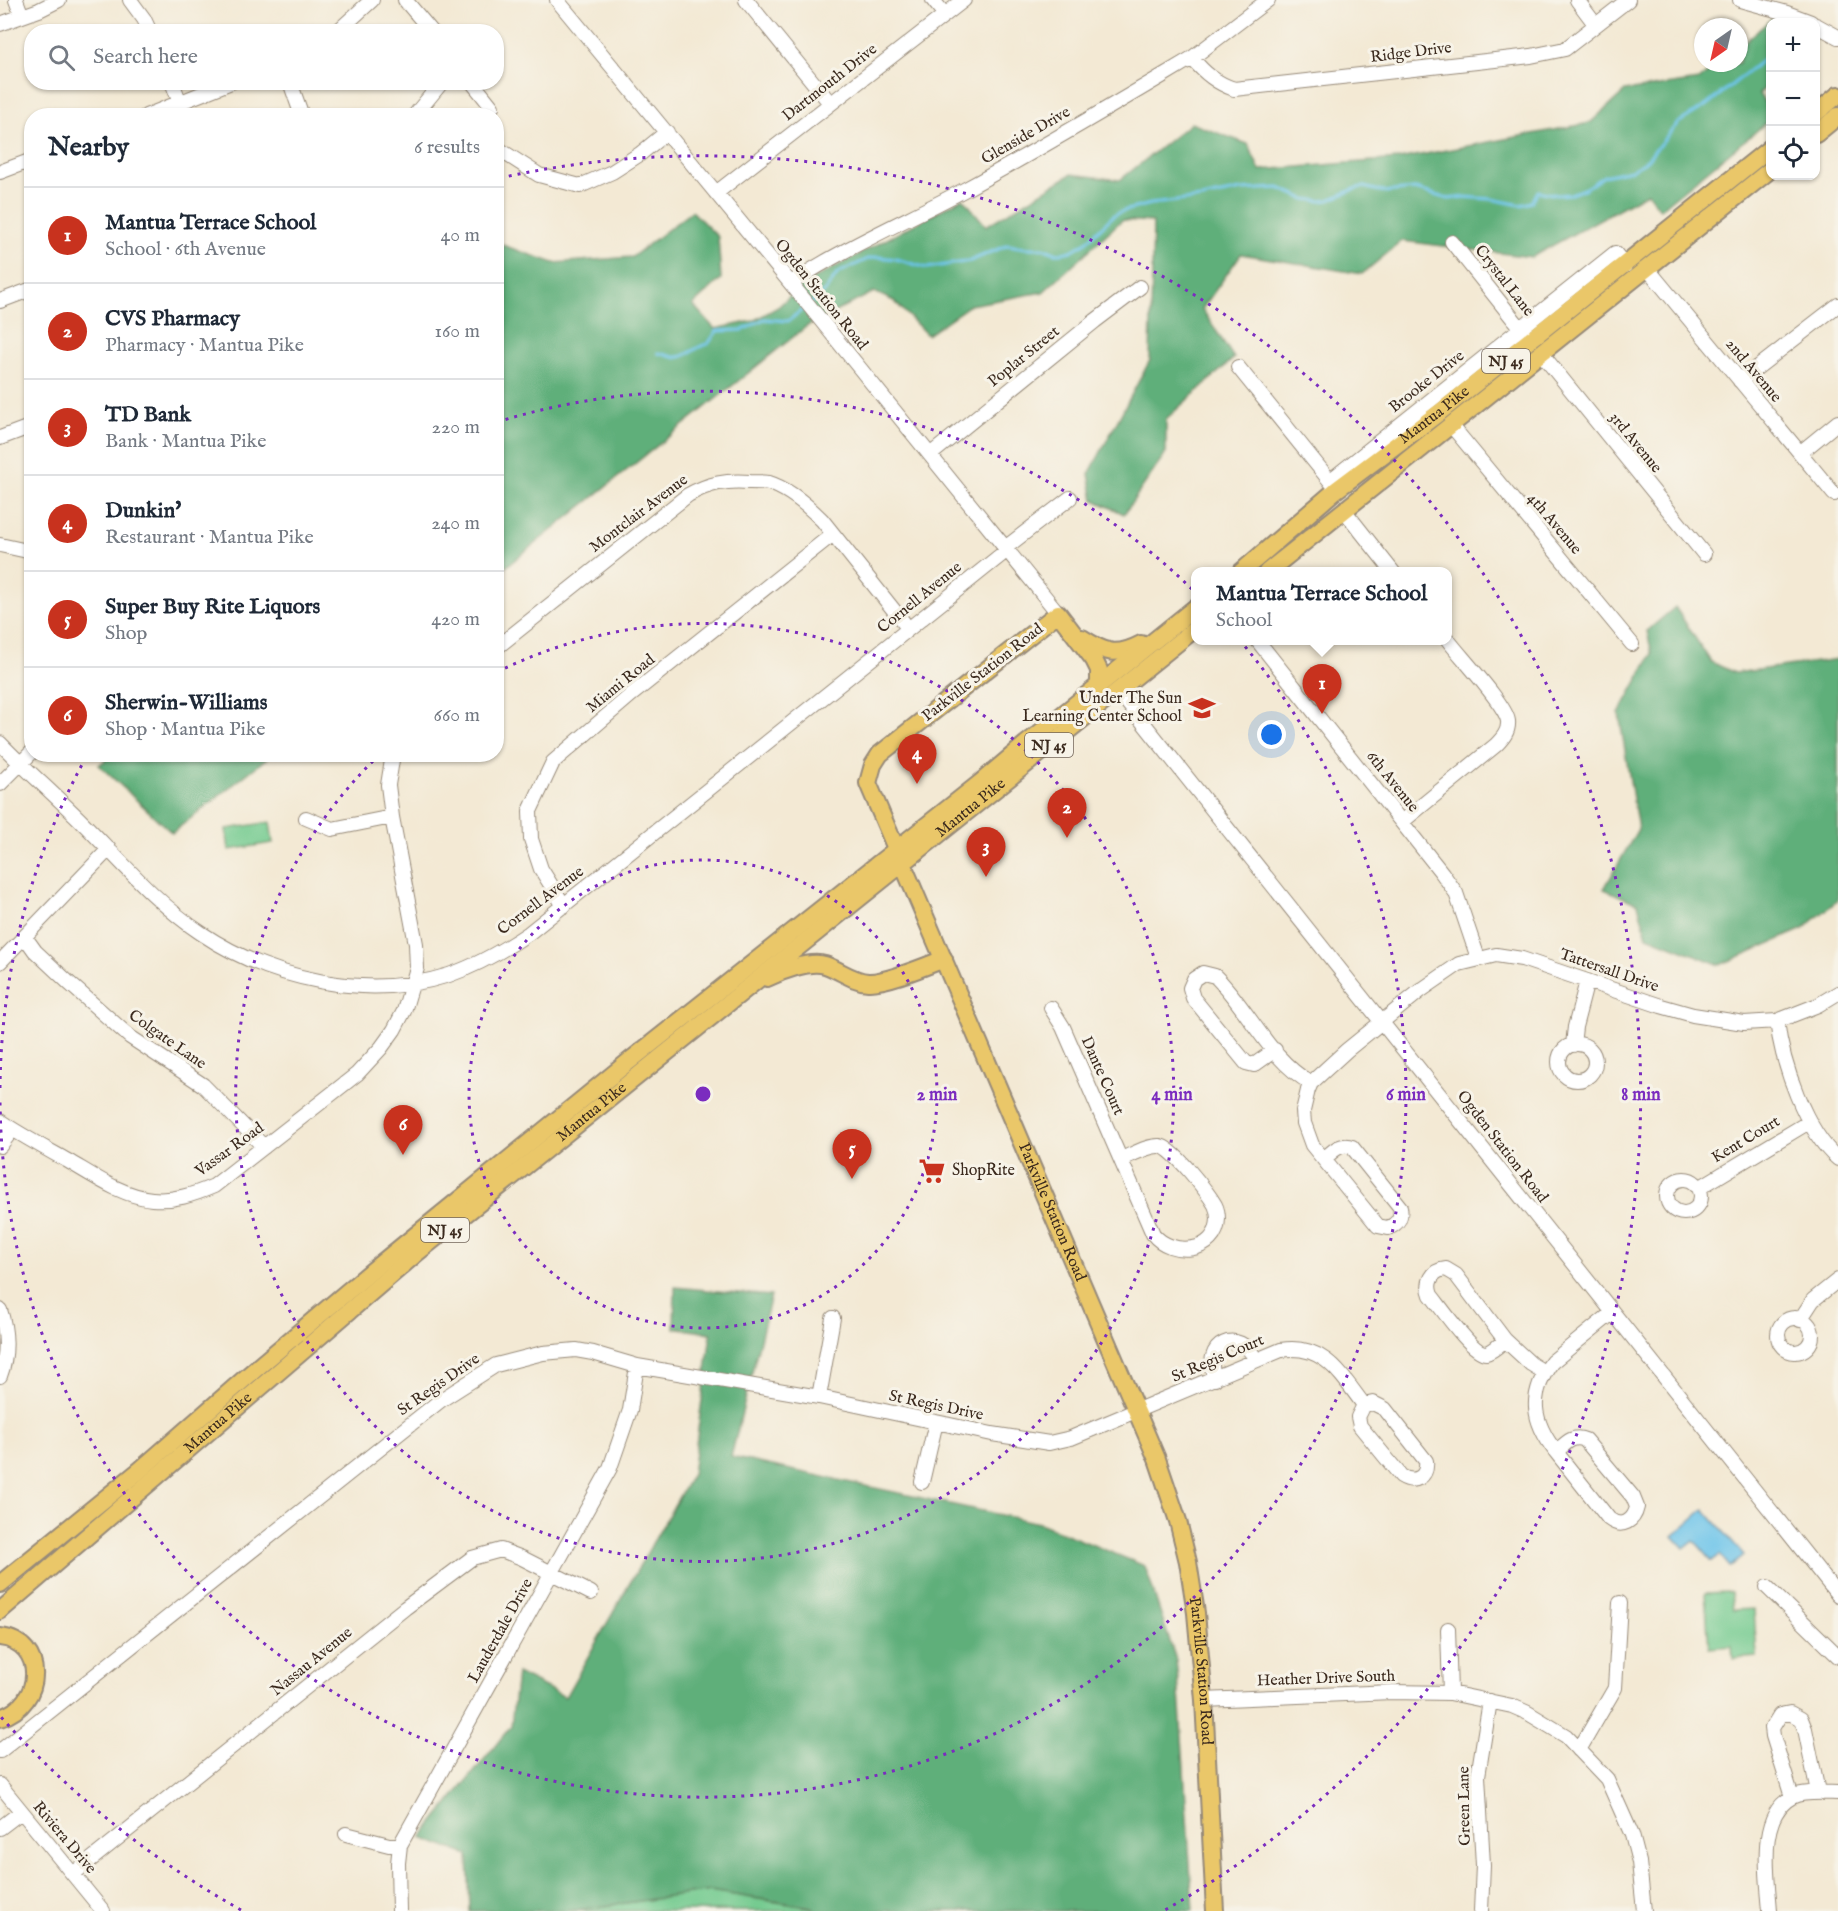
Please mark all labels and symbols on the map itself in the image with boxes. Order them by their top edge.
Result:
north arrow [1694,18,1748,72]
street label: Ridge Drive [1369,38,1453,68]
street label: Dartmouth Drive [779,40,881,126]
street label: Glenside Drive [978,102,1074,170]
street label: Ogden Station Road [770,236,872,355]
street label: Crystal Lane [1470,241,1538,321]
street label: Poplar Street [984,322,1064,392]
street label: 2nd Avenue [1721,335,1785,407]
street label: Brooke Drive [1385,346,1469,418]
road number: NJ 45 [1482,349,1530,373]
street label: Mantua Pike [1395,382,1474,449]
street label: 3rd Avenue [1604,408,1666,478]
street label: Montclair Avenue [586,470,692,558]
street label: 4th Avenue [1522,489,1586,559]
street label: Cornell Avenue [874,558,966,638]
street label: Parkville Station Road [918,619,1048,727]
street label: Miami Road [583,650,660,718]
pin: 1 [1302,664,1342,714]
place label: Under The Sun Learning Center School [1022,689,1183,727]
school or university icon: Under The Sun Learning Center School [1187,693,1217,723]
your location [1257,720,1286,749]
road number: NJ 45 [1025,733,1073,757]
pin: 4 [898,734,936,784]
street label: 6th Avenue [1361,747,1423,817]
street label: Mantua Pike [932,774,1010,842]
pin: 2 [1048,788,1086,838]
pin: 3 [966,828,1006,877]
street label: Cornell Avenue [494,862,588,940]
street label: Tattersall Drive [1557,945,1661,997]
street label: Colgate Lane [124,1006,210,1074]
street label: Dante Court [1076,1033,1128,1119]
street label: Mantua Pike [553,1078,631,1147]
centre of rings [693,1084,713,1104]
text: 2 min [917,1084,958,1107]
text: 4 min [1151,1084,1193,1107]
text: 6 min [1386,1084,1426,1107]
text: 8 min [1621,1084,1661,1107]
street label: Ogden Station Road [1452,1087,1552,1207]
pin: 6 [384,1106,422,1155]
street label: Kent Court [1708,1112,1784,1168]
street label: Vassar Road [191,1118,269,1182]
pin: 5 [832,1130,872,1179]
street label: Parkville Station Road [1013,1140,1090,1285]
supermarket icon: ShopRite [917,1156,947,1186]
place label: ShopRite [952,1161,1015,1181]
road number: NJ 45 [421,1218,469,1242]
street label: St Regis Court [1169,1330,1268,1387]
street label: St Regis Drive [394,1349,484,1421]
street label: St Regis Drive [887,1386,985,1426]
street label: Mantua Pike [180,1388,257,1458]
street label: Lauderdale Drive [464,1575,538,1687]
street label: Parkville Station Road [1184,1596,1216,1746]
street label: Nassau Avenue [267,1623,357,1701]
street label: Heather Drive South [1257,1667,1396,1691]
street label: Green Lane [1454,1766,1476,1846]
street label: Riviera Drive [28,1798,100,1878]

